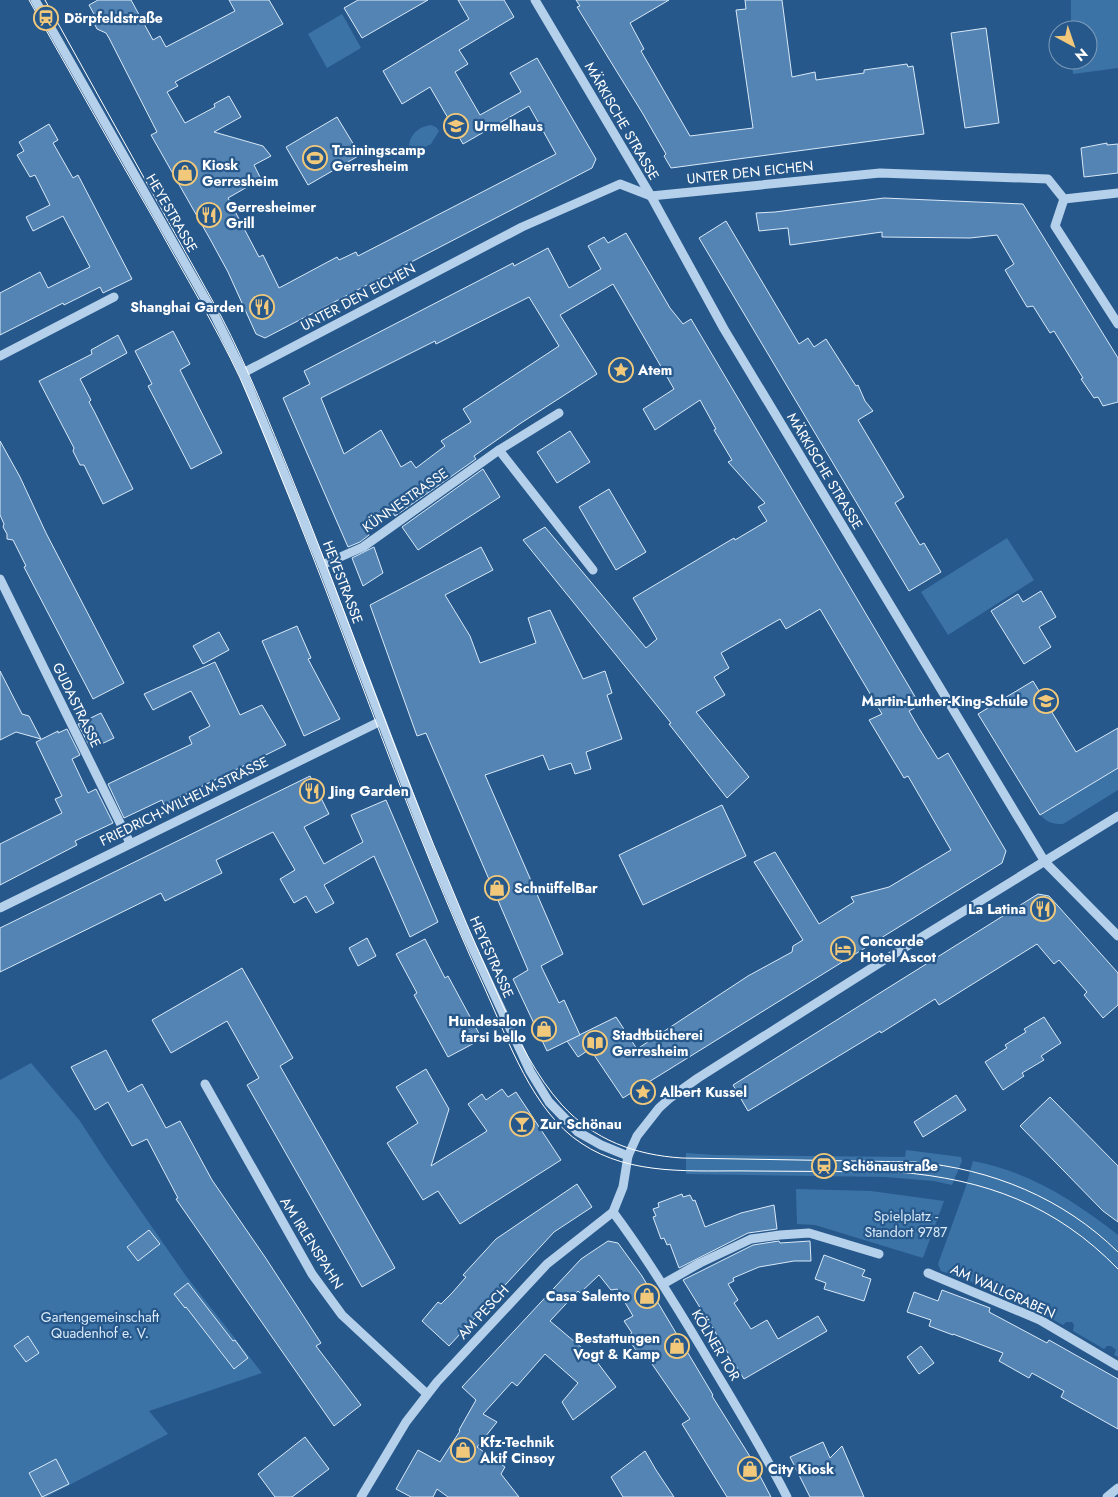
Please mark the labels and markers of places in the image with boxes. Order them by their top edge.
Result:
station icon: Dörpfeldstraße [33,5,59,31]
place label: Dörpfeldstraße [64,8,163,28]
school or university icon: Urmelhaus [443,113,469,139]
place label: Urmelhaus [474,116,543,136]
place label: Trainingscamp Gerresheim [332,140,426,176]
sports icon: Trainingscamp Gerresheim [302,145,328,171]
place label: Kiosk Gerresheim [202,155,278,191]
shop icon: Kiosk Gerresheim [172,160,198,186]
place label: Gerresheimer Grill [226,197,316,233]
restaurant icon: Gerresheimer Grill [196,202,222,228]
restaurant icon: Shanghai Garden [249,294,275,320]
place label: Shanghai Garden [130,297,244,317]
place icon: Atem [608,357,634,383]
place label: Atem [637,360,672,380]
school or university icon: Martin-Luther-King-Schule [1033,688,1059,714]
place label: Martin-Luther-King-Schule [861,691,1028,711]
restaurant icon: Jing Garden [299,778,325,804]
place label: Jing Garden [327,781,409,801]
shop icon: SchnüffelBar [484,875,510,901]
place label: SchnüffelBar [514,878,598,898]
restaurant icon: La Latina [1030,896,1056,922]
place label: La Latina [968,899,1026,919]
place label: Concorde Hotel Ascot [860,931,937,967]
hotel icon: Concorde Hotel Ascot [830,936,856,962]
place label: Hundesalon farsi bello [448,1011,526,1047]
shop icon: Hundesalon farsi bello [531,1016,557,1042]
place label: Stadtbücherei Gerresheim [612,1025,703,1061]
library icon: Stadtbücherei Gerresheim [582,1030,608,1056]
place icon: Albert Kussel [630,1079,656,1105]
place label: Albert Kussel [659,1082,747,1102]
bar icon: Zur Schönau [509,1111,535,1137]
place label: Zur Schönau [540,1114,622,1134]
station icon: Schönaustraße [811,1153,837,1179]
place label: Schönaustraße [842,1156,938,1176]
shop icon: Casa Salento [634,1283,660,1309]
place label: Casa Salento [546,1286,630,1306]
place label: Bestattungen Vogt & Kamp [572,1328,660,1364]
shop icon: Bestattungen Vogt & Kamp [664,1333,690,1359]
place label: Kfz-Technik Akif Cinsoy [479,1432,555,1468]
shop icon: Kfz-Technik Akif Cinsoy [450,1437,476,1463]
shop icon: City Kiosk [737,1456,763,1482]
place label: City Kiosk [768,1459,834,1479]

